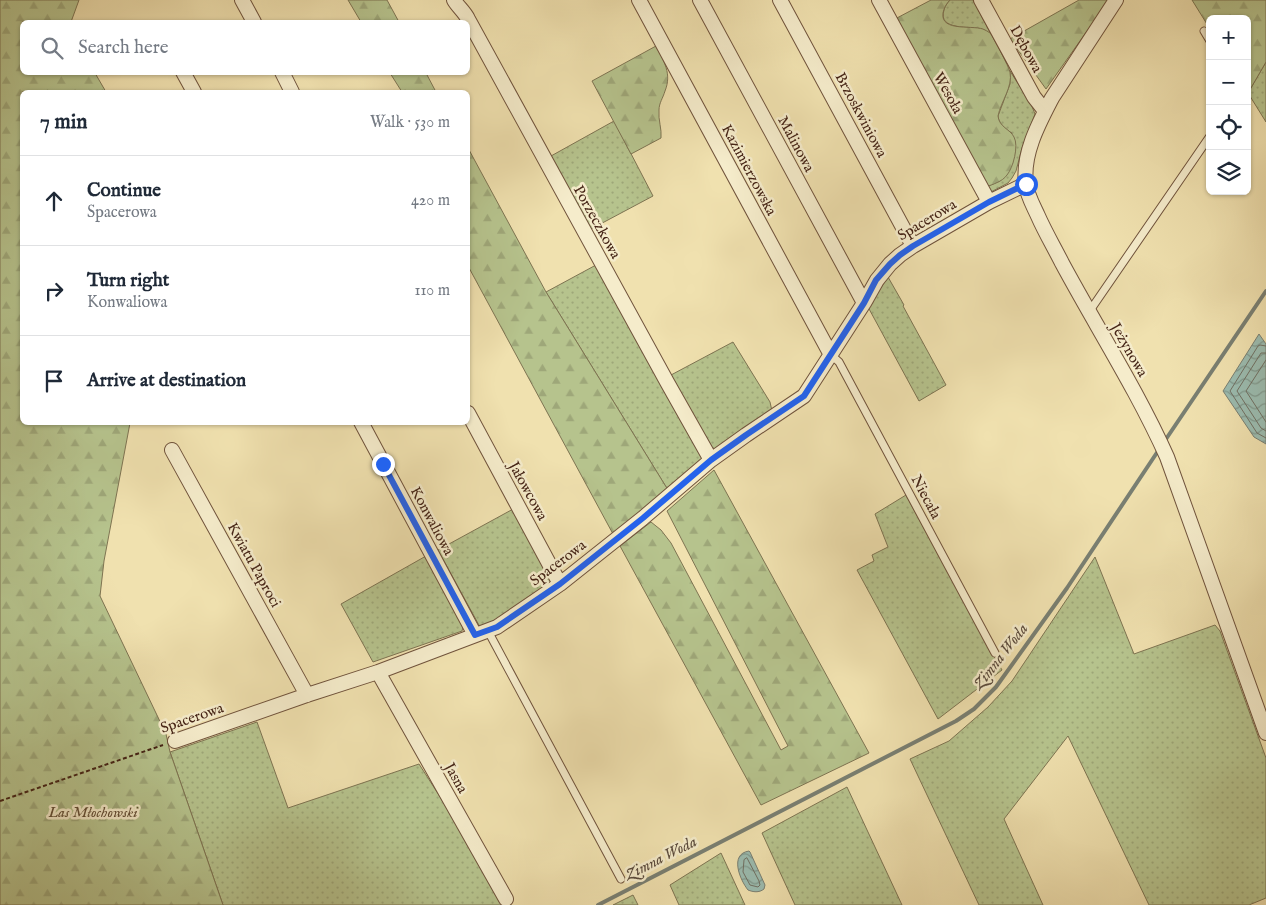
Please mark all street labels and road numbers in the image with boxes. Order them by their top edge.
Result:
street label: Dębowa [1005,22,1047,76]
street label: Brzoskwiniowa [831,69,892,161]
street label: Wesoła [929,69,967,117]
street label: Malinowa [773,113,819,176]
street label: Kazimierzowska [717,121,781,219]
street label: Porzeczkowa [569,182,625,263]
street label: Spacerowa [894,195,960,245]
street label: Jeżynowa [1105,318,1152,381]
street label: Jałowcowa [503,456,552,524]
street label: Niecała [907,472,946,523]
street label: Konwaliowa [406,483,458,559]
street label: Kwiatu Paproci [223,519,285,611]
street label: Spacerowa [526,535,590,590]
street label: Spacerowa [158,698,226,738]
street label: Jasna [439,758,472,797]

